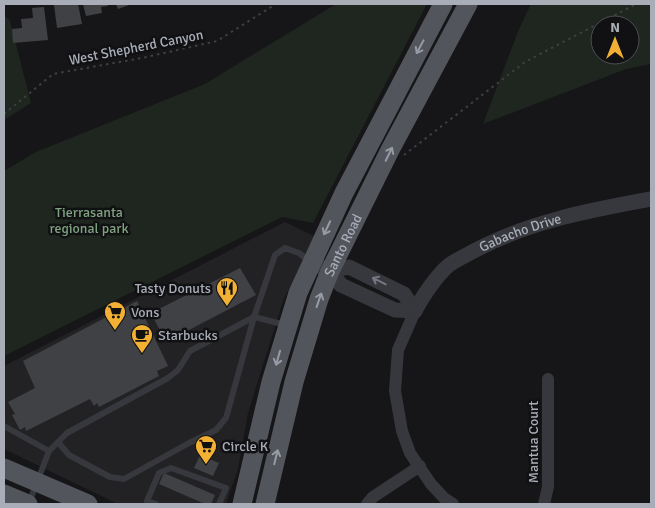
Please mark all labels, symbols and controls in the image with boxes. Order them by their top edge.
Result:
north arrow [590,15,640,65]
text: N [610,19,620,36]
street label: West Shepherd Canyon [67,26,205,69]
one-way arrow [415,39,424,54]
one-way arrow [384,146,394,161]
park label: Tierrasanta regional park [50,204,128,237]
street label: Gabacho Drive [476,210,563,256]
street label: Santo Road [321,211,366,279]
one-way arrow [322,220,331,235]
restaurant icon: Tasty Donuts [215,276,239,307]
one-way arrow [372,276,387,286]
place label: Tasty Donuts [135,280,211,297]
one-way arrow [315,293,324,308]
supermarket icon: Vons [103,300,127,331]
place label: Vons [131,304,159,321]
cafe icon: Starbucks [130,323,154,354]
place label: Starbucks [158,327,218,344]
one-way arrow [273,349,283,365]
street label: Mantua Court [525,401,542,483]
supermarket icon: Circle K [194,434,218,465]
place label: Circle K [222,438,269,455]
one-way arrow [272,449,281,465]

